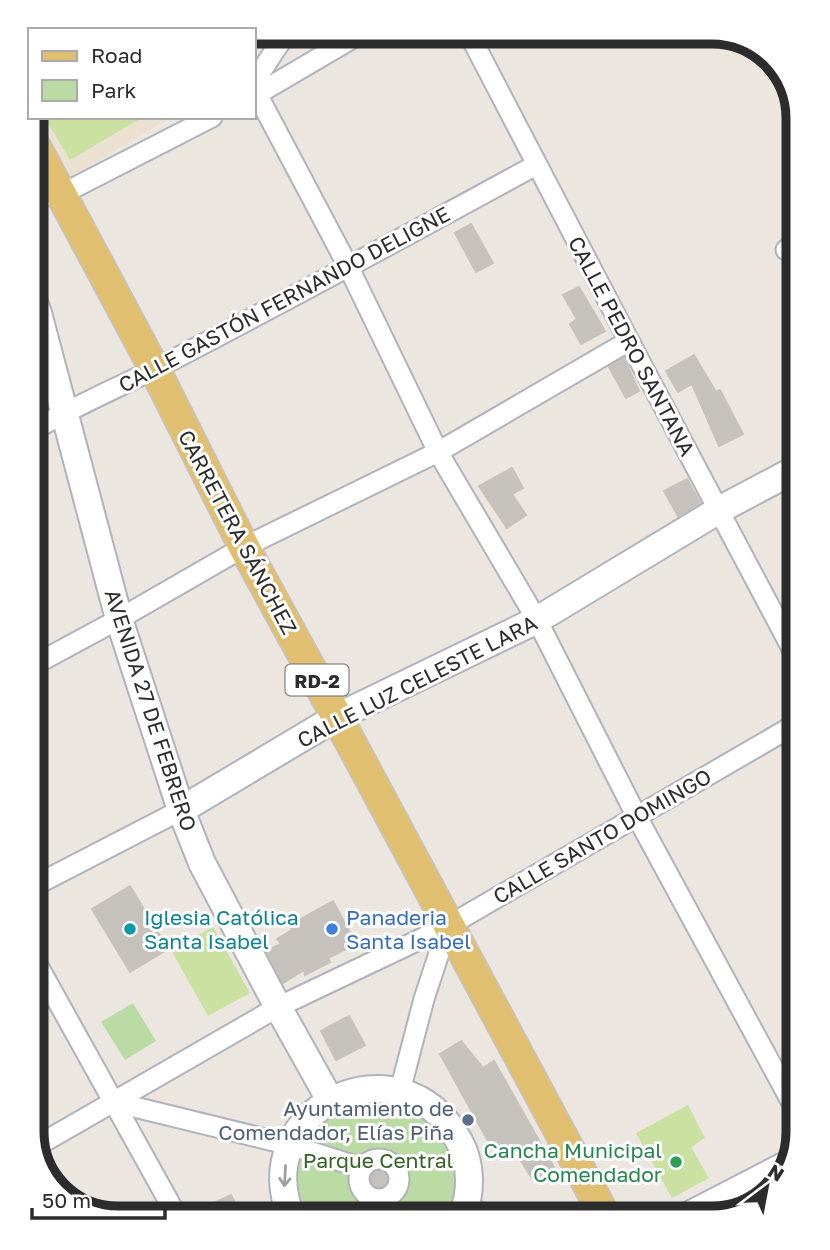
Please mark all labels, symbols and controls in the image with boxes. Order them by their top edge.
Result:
legend [28,28,256,119]
text: Road [91,42,142,68]
text: Park [91,77,137,103]
street label: CALLE GASTÓN FERNANDO DELIGNE [114,200,454,398]
street label: CALLE PEDRO SANTANA [563,232,701,460]
street label: CARRETERA SÁNCHEZ [173,425,303,639]
street label: AVENIDA 27 DE FEBRERO [100,586,202,834]
street label: CALLE LUZ CELESTE LARA [293,609,541,753]
road number: RD-2 [286,664,348,695]
street label: CALLE SANTO DOMINGO [488,763,716,909]
place label: Iglesia Católica Santa Isabel [144,904,299,954]
place label: Panaderia Santa Isabel [346,904,471,954]
marker: Iglesia Católica Santa Isabel [122,921,138,937]
marker: Panaderia Santa Isabel [324,921,340,937]
place label: Ayuntamiento de Comendador, Elías Piña [218,1095,454,1145]
marker: Ayuntamiento de Comendador, Elías Piña [460,1112,476,1128]
place label: Cancha Municipal Comendador [484,1137,662,1187]
park label: Parque Central [303,1147,453,1173]
north arrow [732,1152,802,1222]
marker: Cancha Municipal Comendador [668,1154,684,1170]
text: N [764,1159,788,1186]
one-way arrow [278,1164,291,1187]
scale bar [32,1176,164,1220]
text: 50 m [42,1187,91,1213]

